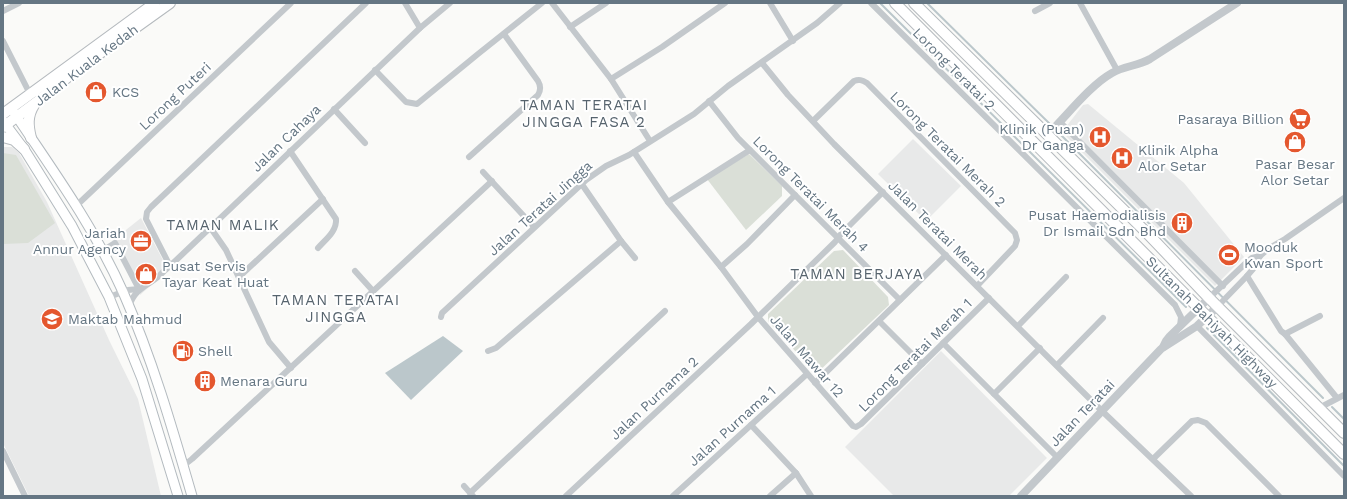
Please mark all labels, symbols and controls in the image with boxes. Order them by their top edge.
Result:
street label: Jalan Kuala Kedah [31,21,141,109]
street label: Lorong Teratai 2 [910,25,998,113]
street label: Lorong Puteri [136,59,214,133]
shop icon: KCS [83,79,109,105]
place label: KCS [112,84,139,100]
street label: Lorong Teratai Merah 2 [887,88,1009,210]
district label: TAMAN TERATAI JINGGA FASA 2 [520,96,648,131]
street label: Jalan Cahaya [248,101,324,175]
supermarket icon: Pasaraya Billion [1287,106,1313,132]
place label: Pasaraya Billion [1178,111,1284,127]
place label: Klinik (Puan) Dr Ganga [999,121,1084,153]
hospital icon: Klinik (Puan) Dr Ganga [1087,124,1113,150]
shop icon: Pasar Besar Alor Setar [1282,129,1308,155]
street label: Lorong Teratai Merah 4 [750,133,872,255]
place label: Klinik Alpha Alor Setar [1138,142,1218,174]
hospital icon: Klinik Alpha Alor Setar [1109,145,1135,171]
place label: Pasar Besar Alor Setar [1255,156,1335,188]
street label: Jalan Teratai Jingga [485,157,595,259]
street label: Jalan Teratai Merah [885,177,991,283]
place label: Pusat Haemodialisis Dr Ismail Sdn Bhd [1028,207,1166,239]
building icon: Pusat Haemodialisis Dr Ismail Sdn Bhd [1169,210,1195,236]
district label: TAMAN MALIK [166,216,280,234]
place label: Jariah Annur Agency [33,225,127,257]
office icon: Jariah Annur Agency [128,228,154,254]
place label: Mooduk Kwan Sport [1244,239,1323,271]
sports icon: Mooduk Kwan Sport [1216,242,1242,268]
street label: Sultanah Bahiyah Highway [1143,253,1282,392]
place label: Pusat Servis Tayar Keat Huat [162,258,269,290]
shop icon: Pusat Servis Tayar Keat Huat [133,261,159,287]
district label: TAMAN BERJAYA [790,265,924,283]
district label: TAMAN TERATAI JINGGA [272,291,400,326]
street label: Lorong Teratai Merah 1 [855,295,975,415]
school or university icon: Maktab Mahmud [39,306,65,332]
place label: Maktab Mahmud [68,311,182,327]
street label: Jalan Mawar 12 [767,312,847,400]
fuel station icon: Shell [170,338,196,364]
place label: Shell [198,343,233,359]
street label: Jalan Purnama 2 [607,353,701,443]
building icon: Menara Guru [192,368,218,394]
place label: Menara Guru [220,373,308,389]
street label: Jalan Teratai [1046,376,1118,450]
street label: Jalan Purnama 1 [685,383,779,469]

